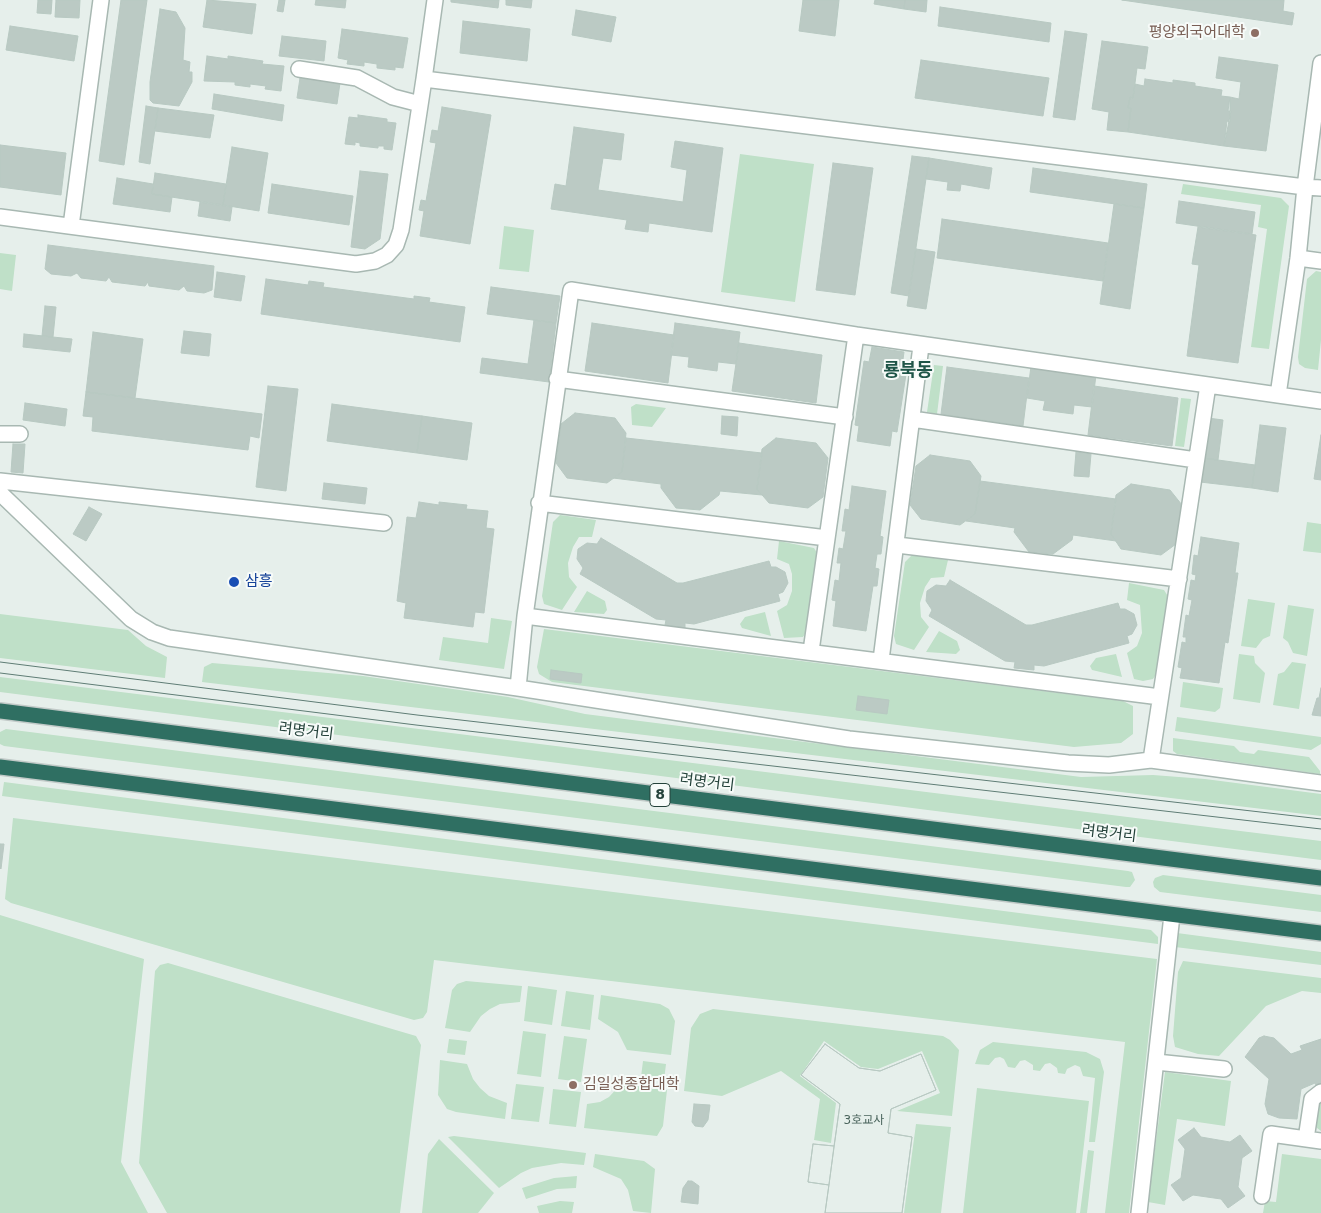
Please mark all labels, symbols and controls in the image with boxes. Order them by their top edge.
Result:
place label: 평양외국어대학 [1148,24,1245,42]
marker: 평양외국어대학 [1249,27,1261,39]
district label: 룡북동 [883,360,933,382]
place label: 삼흥 [245,573,273,591]
marker: 삼흥 [227,575,241,589]
street label: 려명거리 [278,720,334,744]
street label: 려명거리 [679,771,735,795]
road number: 8 [650,784,670,806]
street label: 려명거리 [1081,822,1137,846]
place label: 김일성종합대학 [583,1076,680,1094]
marker: 김일성종합대학 [567,1079,579,1091]
house number: 3호교사 [844,1114,884,1128]

